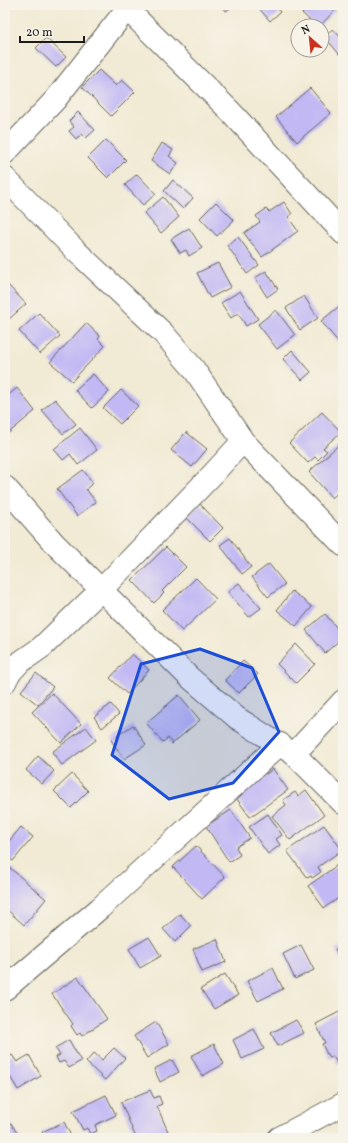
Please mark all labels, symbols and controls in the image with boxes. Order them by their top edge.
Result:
scale bar [20,18,84,44]
north arrow [290,18,330,58]
text: N [299,22,313,39]
text: 20 m [26,25,53,41]

